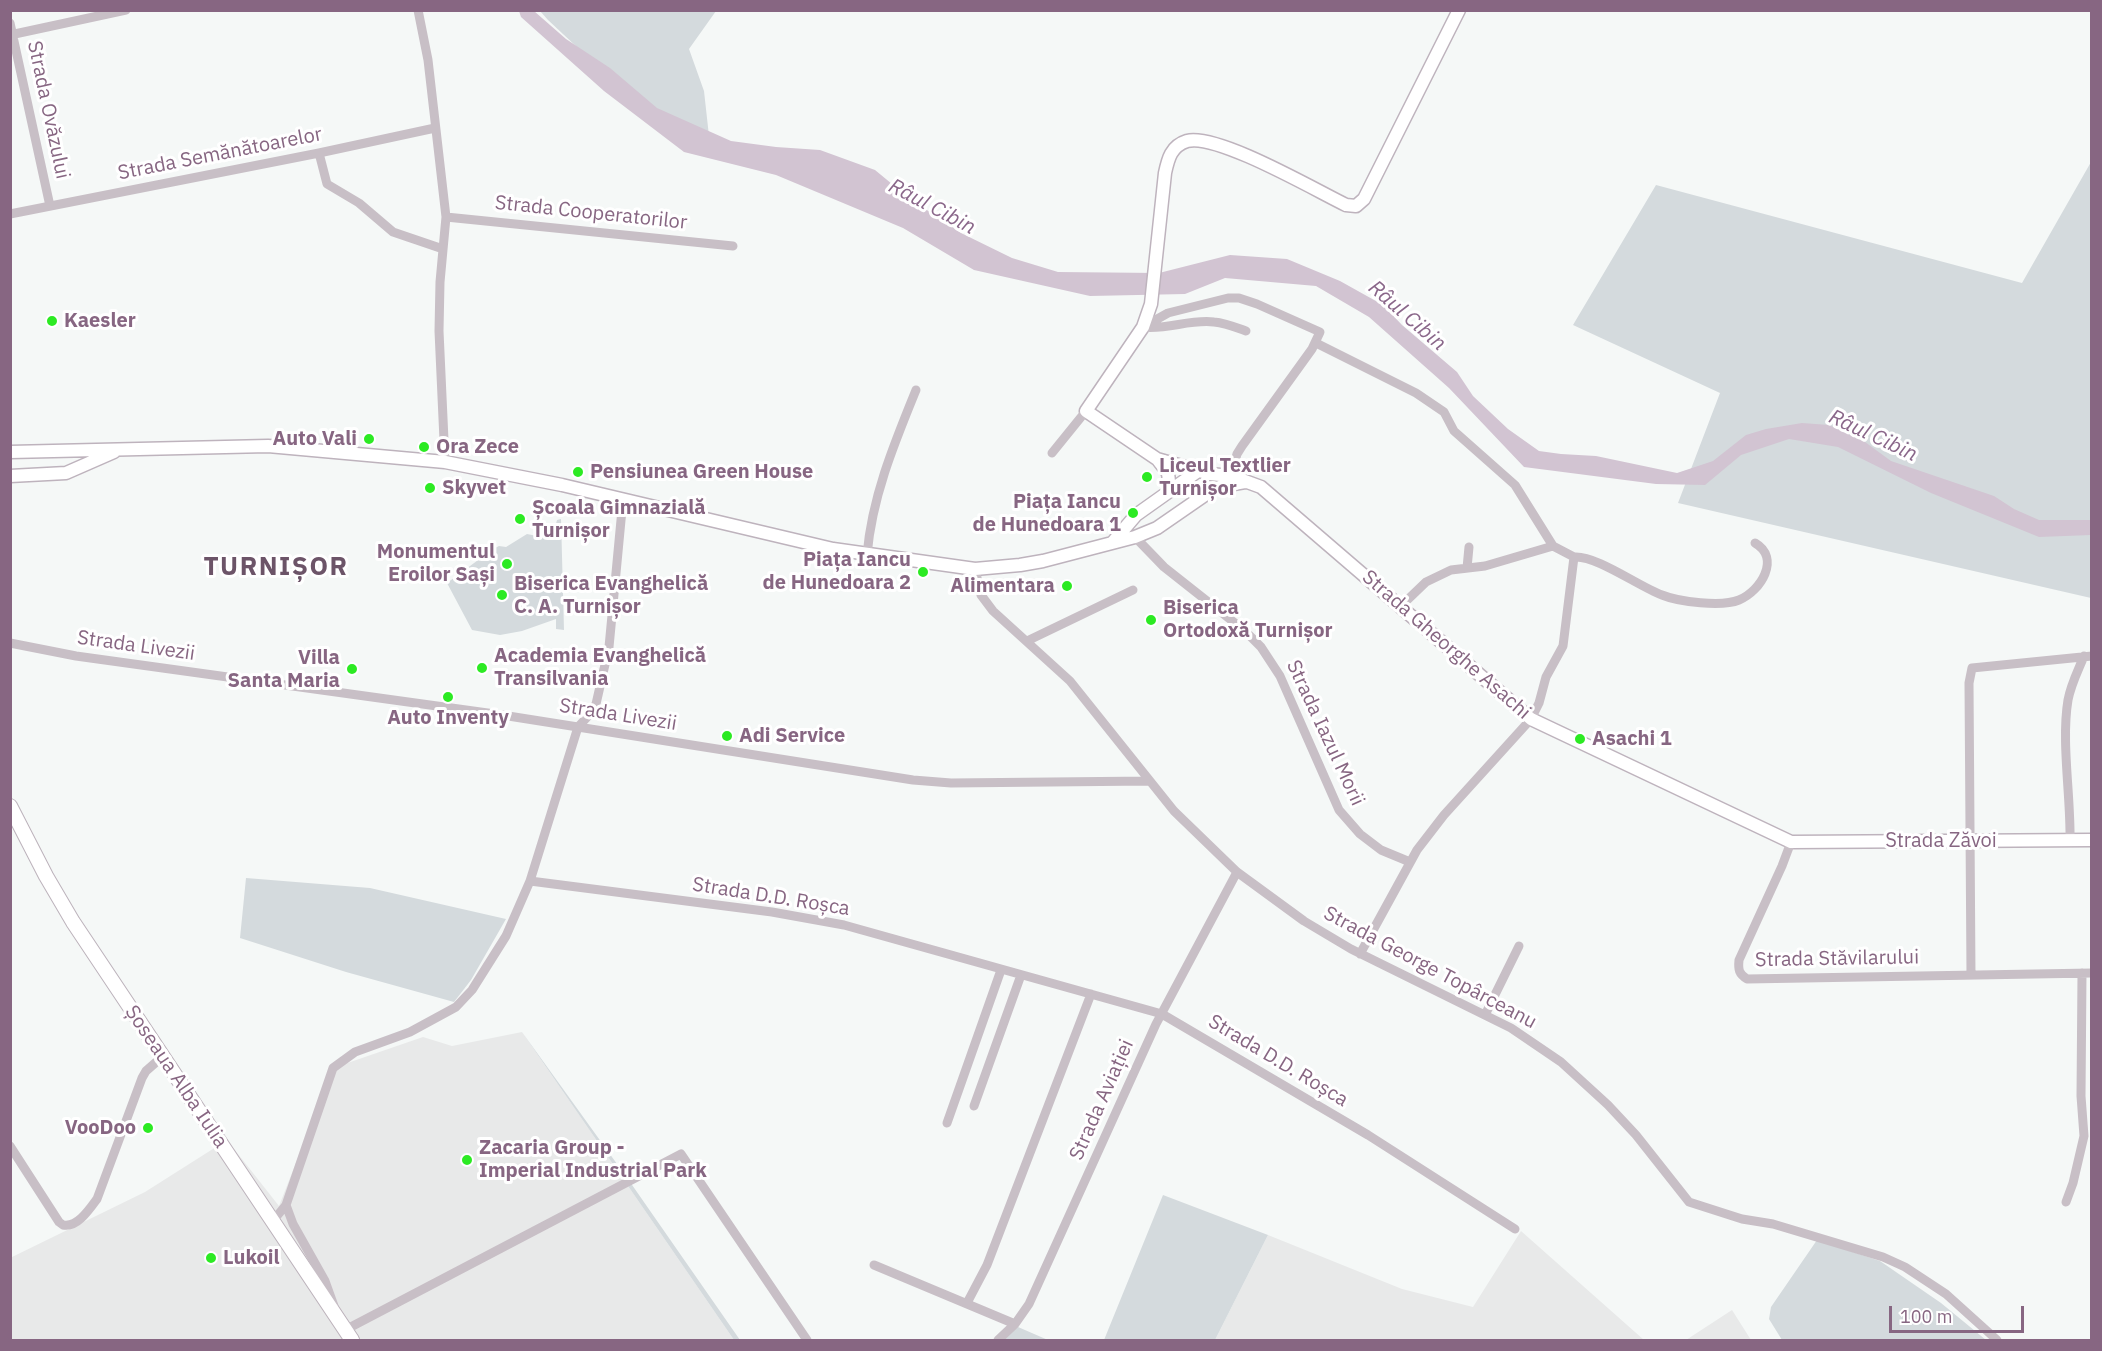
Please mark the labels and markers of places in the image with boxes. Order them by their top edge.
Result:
place label: Kaesler [64,309,136,333]
marker: Kaesler [45,314,59,328]
place label: Auto Vali [272,427,357,451]
marker: Auto Vali [362,432,376,446]
place label: Ora Zece [436,435,519,459]
marker: Ora Zece [417,440,431,454]
place label: Liceul Textlier Turnișor [1159,454,1291,501]
place label: Pensiunea Green House [590,460,813,484]
marker: Pensiunea Green House [571,465,585,479]
marker: Liceul Textlier Turnișor [1140,470,1154,484]
place label: Skyvet [442,476,506,500]
marker: Skyvet [423,481,437,495]
place label: Piața Iancu de Hunedoara 1 [973,490,1121,537]
place label: Școala Gimnazială Turnișor [532,496,706,543]
marker: Piața Iancu de Hunedoara 1 [1126,506,1140,520]
marker: Școala Gimnazială Turnișor [513,512,527,526]
place label: Monumentul Eroilor Sași [377,540,495,587]
place label: Piața Iancu de Hunedoara 2 [763,548,911,595]
marker: Monumentul Eroilor Sași [500,557,514,571]
marker: Piața Iancu de Hunedoara 2 [916,565,930,579]
place label: Biserica Evanghelică C. A. Turnișor [514,572,708,619]
place label: Alimentara [950,574,1055,598]
marker: Alimentara [1060,579,1074,593]
marker: Biserica Evanghelică C. A. Turnișor [495,588,509,602]
place label: Biserica Ortodoxă Turnișor [1163,596,1333,643]
marker: Biserica Ortodoxă Turnișor [1144,613,1158,627]
place label: Academia Evanghelică Transilvania [494,644,706,691]
place label: Villa Santa Maria [228,646,340,693]
marker: Academia Evanghelică Transilvania [475,661,489,675]
marker: Villa Santa Maria [345,662,359,676]
marker: Auto Inventy [441,690,455,704]
place label: Auto Inventy [387,706,509,730]
place label: Adi Service [739,724,845,748]
place label: Asachi 1 [1592,727,1672,751]
marker: Adi Service [720,729,734,743]
marker: Asachi 1 [1573,732,1587,746]
place label: VooDoo [65,1116,136,1140]
marker: VooDoo [141,1121,155,1135]
place label: Zacaria Group - Imperial Industrial Park [479,1136,707,1183]
marker: Zacaria Group - Imperial Industrial Park [460,1153,474,1167]
place label: Lukoil [223,1246,279,1270]
marker: Lukoil [204,1251,218,1265]

